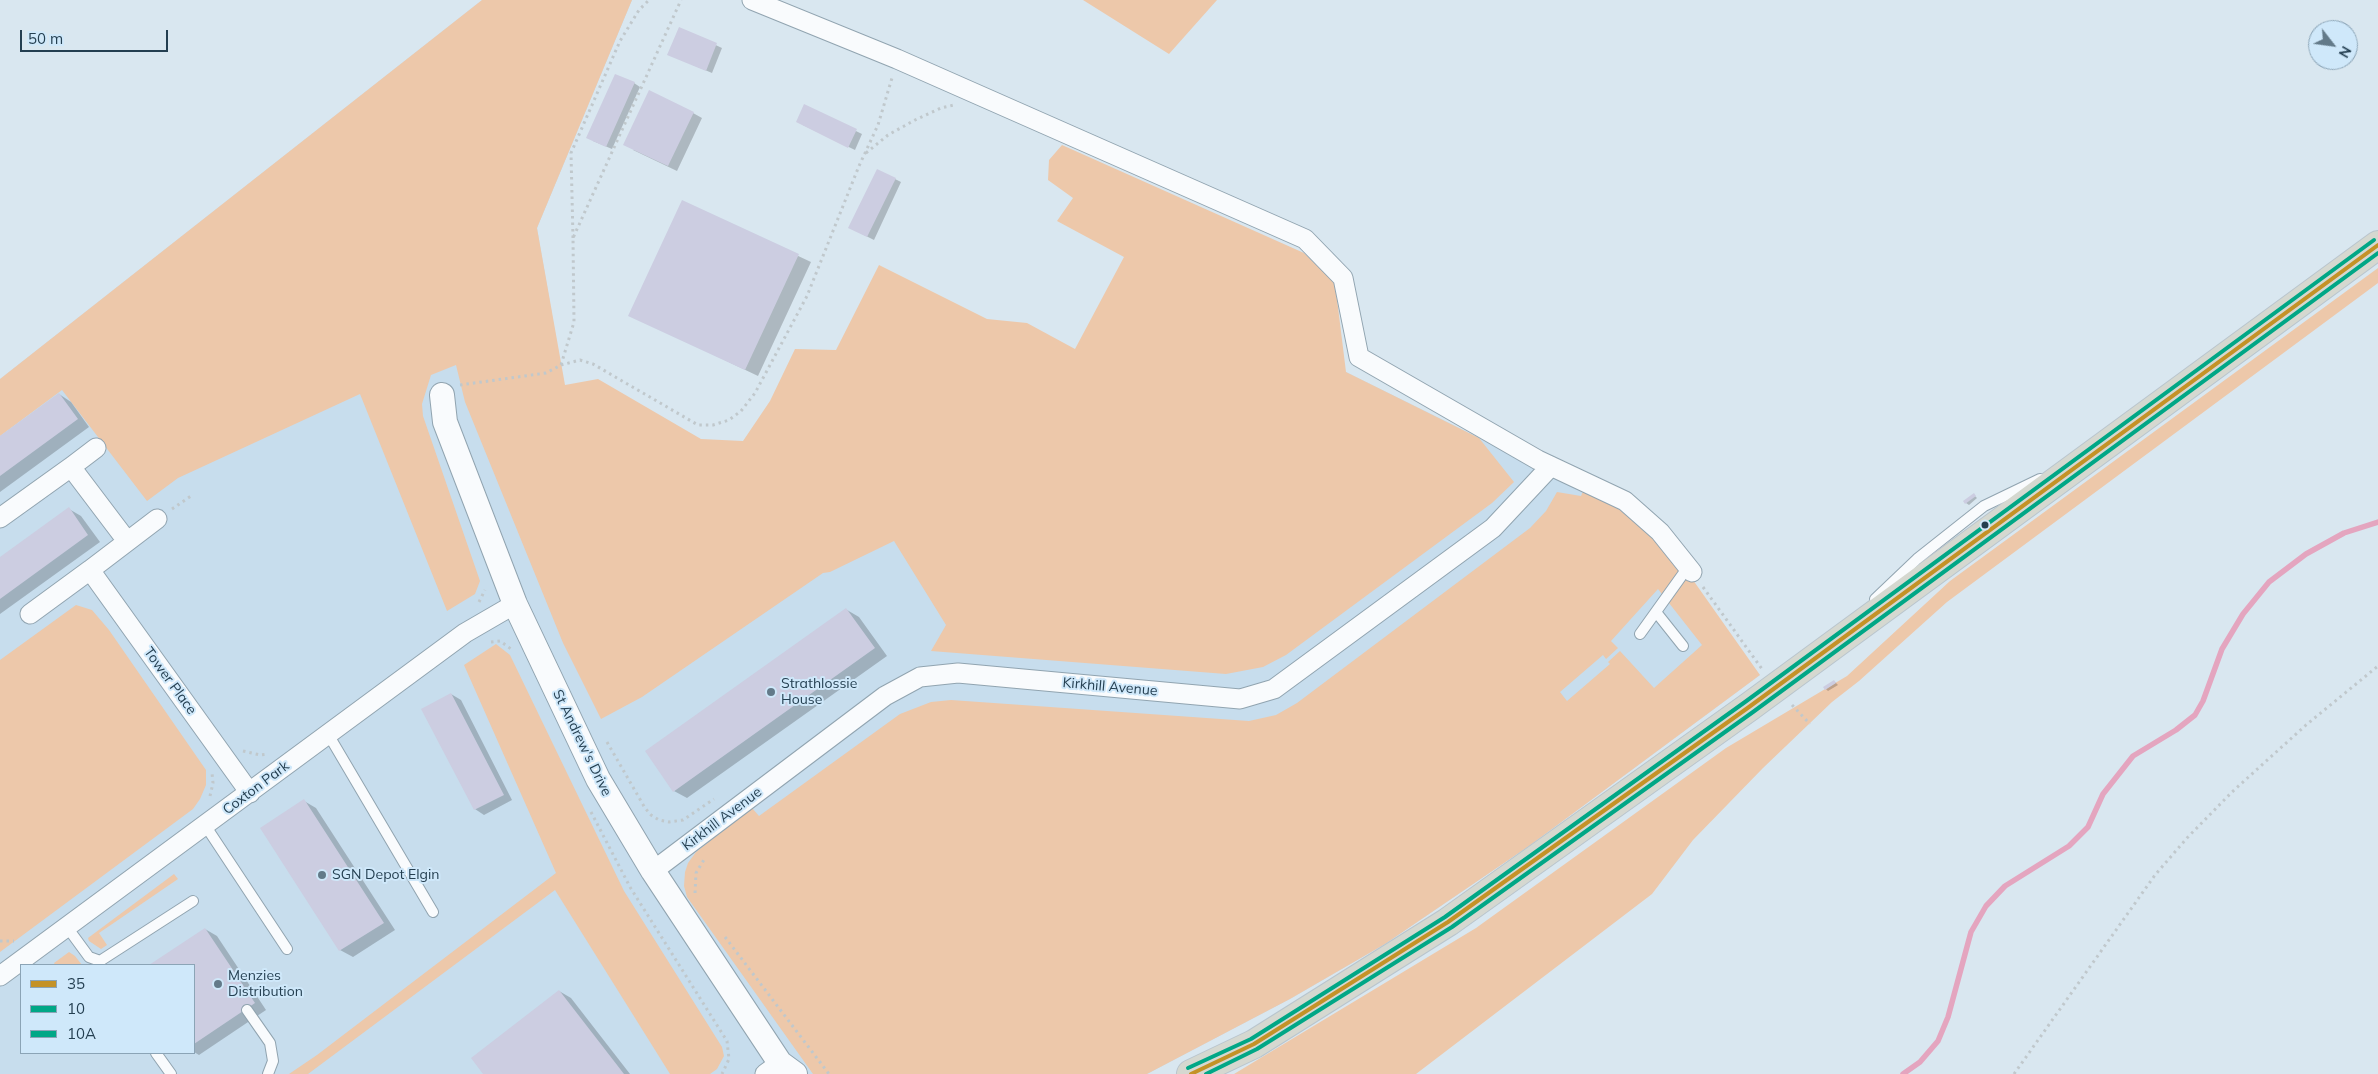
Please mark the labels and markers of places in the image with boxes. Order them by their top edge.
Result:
unlabelled marker [1980,520,1990,530]
place label: Strathlossie House [781,676,857,709]
marker: Strathlossie House [765,686,777,698]
place label: SGN Depot Elgin [332,867,440,883]
marker: SGN Depot Elgin [316,869,328,881]
place label: Menzies Distribution [228,968,303,1000]
marker: Menzies Distribution [212,978,224,990]

